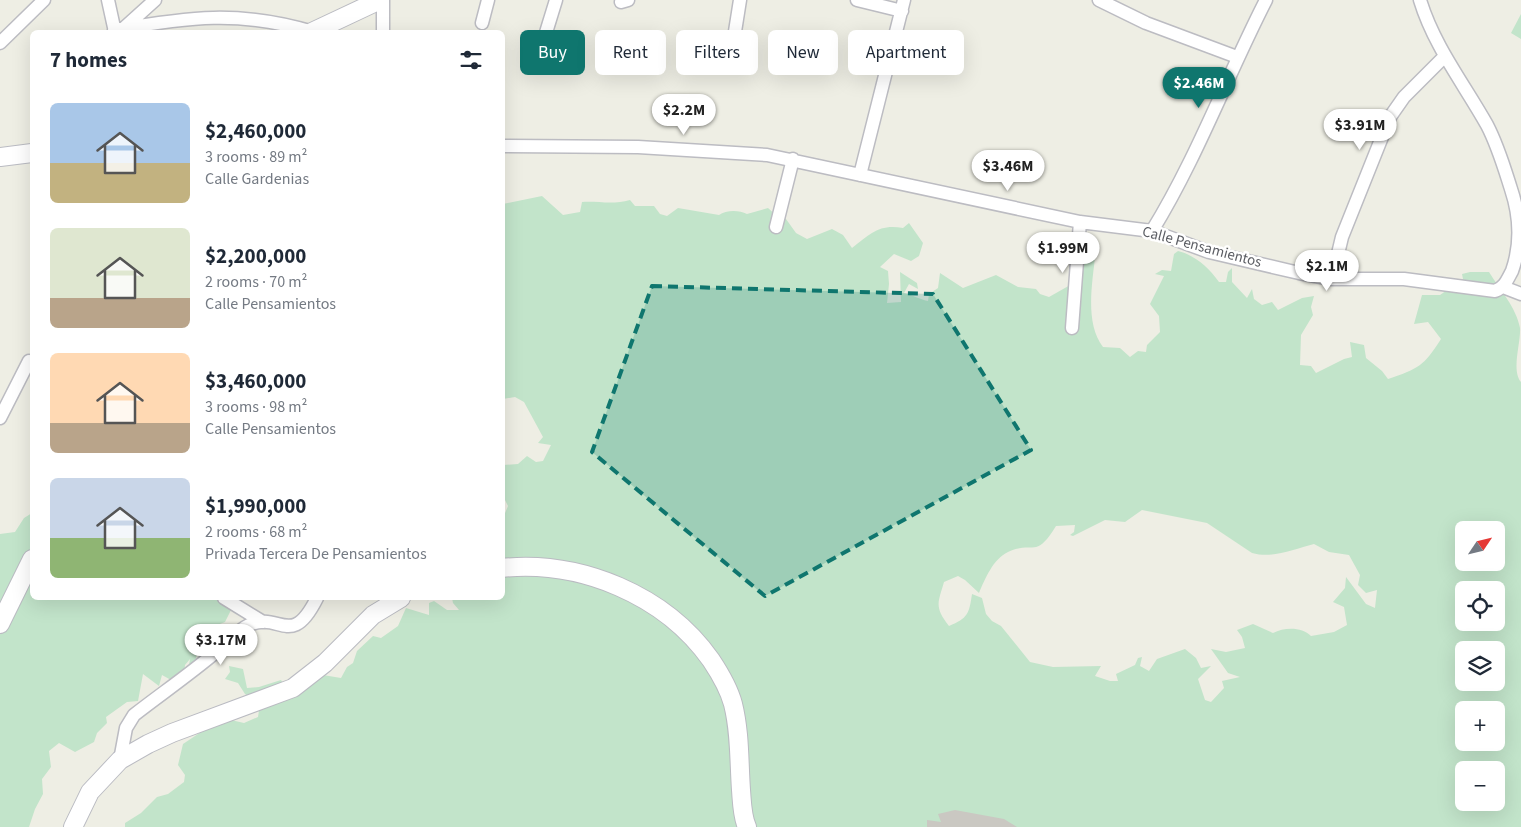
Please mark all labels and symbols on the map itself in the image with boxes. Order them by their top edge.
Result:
pin: $2.46M [1158,66,1240,109]
pin: $2.2M [649,94,719,136]
pin: $3.91M [1319,108,1401,151]
pin: $3.46M [967,150,1049,192]
street label: Calle Pensamientos [1140,221,1264,273]
pin: $1.99M [1022,232,1104,274]
pin: $2.1M [1292,250,1362,292]
north arrow [1455,521,1505,571]
pin: $3.17M [180,624,262,666]

